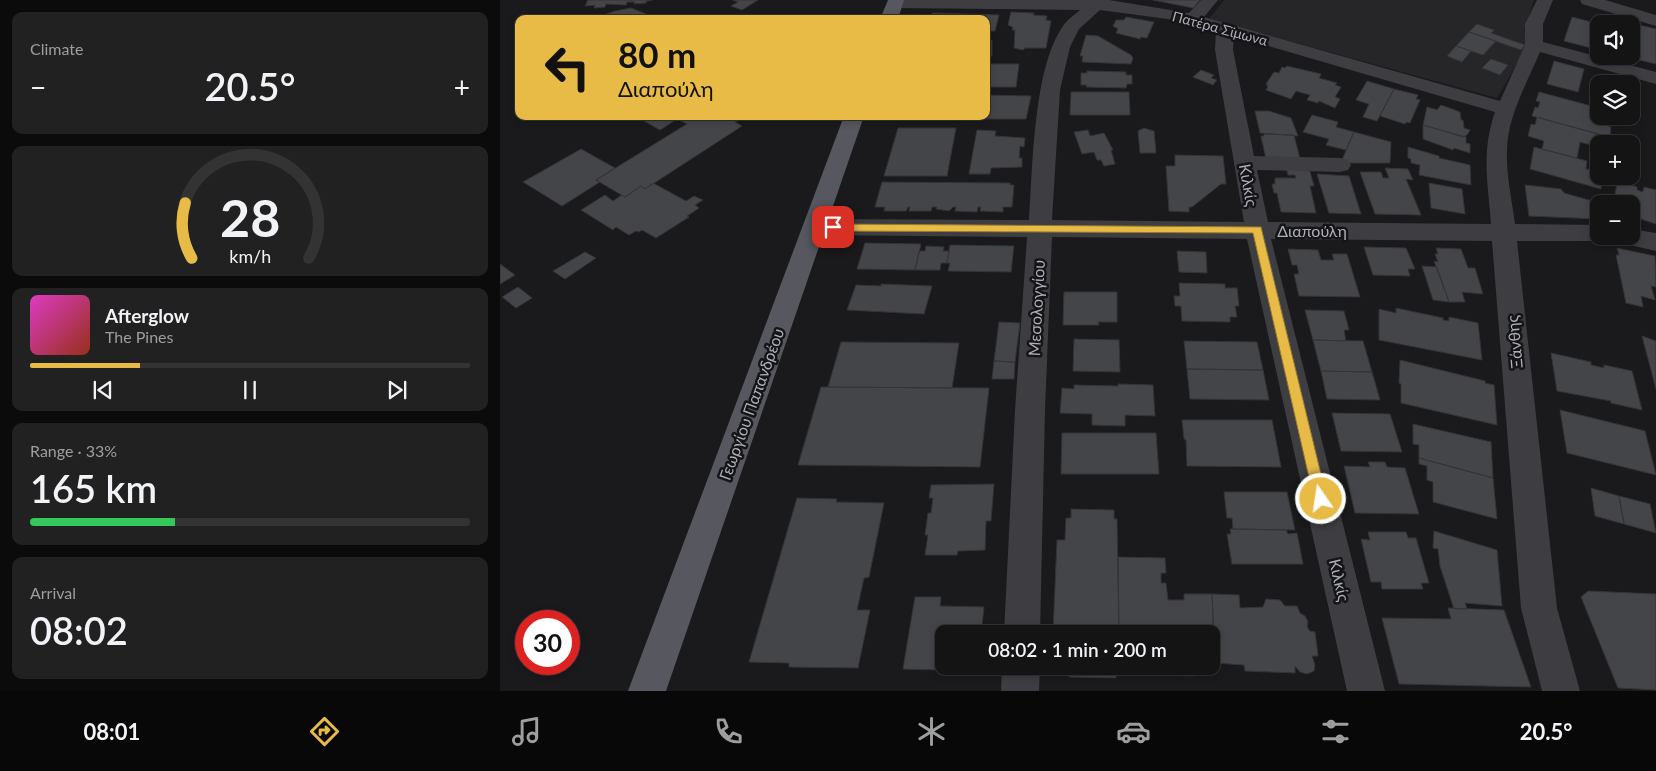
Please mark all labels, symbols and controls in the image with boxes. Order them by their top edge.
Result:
street label: Πατέρα Σϊμωνα [1170,7,1270,49]
map controls [1590,15,1640,245]
button: sound [1590,15,1640,65]
text: 80 m [618,33,696,75]
icon: left [535,35,600,100]
text: Climate [30,39,83,58]
text: 20.5° [205,63,295,109]
text: − [30,70,46,104]
text: + [454,70,470,104]
text: Διαπούλη [618,75,714,102]
button: layers [1590,75,1640,125]
button: + [1590,135,1640,185]
street label: Κιλκίς [1236,162,1262,208]
text: 28 [220,186,280,248]
button: − [1590,195,1640,245]
pin [812,206,854,248]
icon: arrive [819,213,847,241]
street label: Διαπούλη [1277,221,1347,240]
text: km/h [229,245,271,267]
street label: Μεσολογγίου [1024,259,1048,357]
text: Afterglow [105,304,189,327]
street label: Ξάνθης [1502,314,1526,369]
street label: Γεωργίου Παπανδρέου [715,325,787,483]
text: The Pines [105,327,174,346]
icon: previous [89,376,117,404]
icon: pause [236,376,264,404]
icon: next [383,376,411,404]
text: Range · 33% [30,441,117,460]
text: 165 km [30,465,157,511]
position arrow [1294,472,1346,524]
street label: Κιλκίς [1326,557,1354,604]
text: Arrival [30,583,76,602]
text: 08:02 [30,607,128,653]
speed limit sign: 30 [515,610,580,675]
text: 08:02 · 1 min · 200 m [988,638,1167,661]
icon: directions [307,714,342,749]
icon: music [509,714,544,749]
icon: phone [711,714,746,749]
icon: climate [914,714,949,749]
icon: car [1116,714,1151,749]
icon: filters [1318,714,1353,749]
text: 08:01 [84,718,140,745]
text: 20.5° [1520,718,1572,745]

